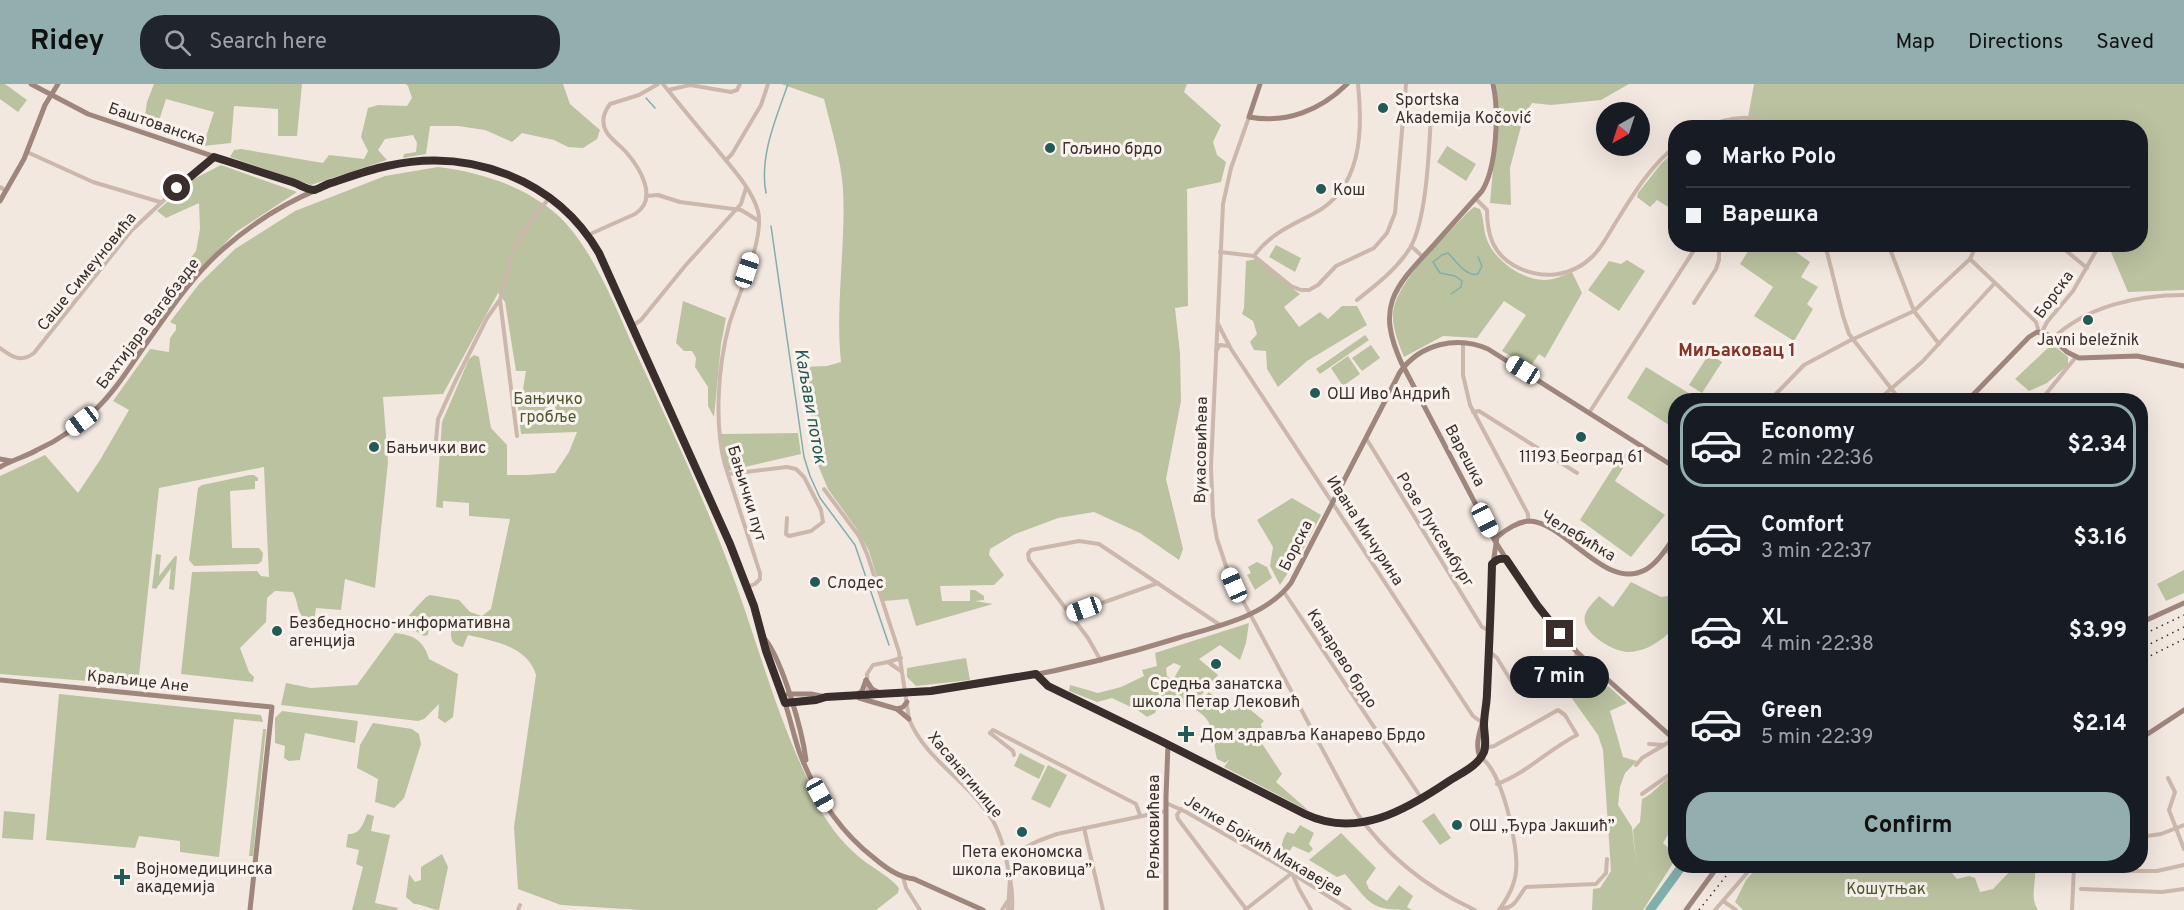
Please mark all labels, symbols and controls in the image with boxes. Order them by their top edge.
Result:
search box [140,15,560,69]
text: Ridey [30,24,104,60]
icon: search [161,26,194,59]
text: Search here [209,29,327,56]
text: Map [1895,29,1935,56]
text: Directions [1968,29,2063,56]
text: Saved [2096,29,2154,56]
place label: Sportska Akademija Kočović [1395,91,1531,129]
street label: Баштованска [105,99,207,151]
marker: Sportska Akademija Kočović [1376,101,1390,115]
north arrow [1596,102,1650,156]
map controls [1596,102,1650,156]
place label: Гољино брдо [1062,140,1162,160]
marker: Гољино брдо [1043,141,1057,155]
text: Marko Polo [1722,144,1836,171]
route start [163,174,190,201]
place label: Кош [1333,181,1365,201]
marker: Кош [1314,182,1328,196]
text: Варешка [1722,202,1818,229]
street label: Саше Симеуновића [34,209,142,336]
car [733,250,761,290]
street label: Бахтијара Вагабзаде [93,255,204,394]
street label: Борска [2031,267,2079,323]
marker: Javni beležnik [2081,313,2095,327]
place label: Javni beležnik [2037,331,2139,351]
district label: Миљаковац 1 [1678,340,1796,363]
water label: Каљави поток [788,347,831,467]
car [1503,353,1543,387]
place label: ОШ Иво Андрић [1327,385,1450,405]
marker: ОШ Иво Андрић [1308,386,1322,400]
park label: Бањичко гробље [513,390,583,428]
street label: Вукасовићева [1191,396,1213,504]
car [62,403,102,439]
icon: car [1689,418,1743,472]
text: Economy [1761,419,1855,446]
street label: Варешка [1440,421,1489,490]
marker: 11193 Београд 61 [1574,430,1588,444]
text: $2.34 [2068,432,2127,459]
place label: Бањички вис [386,439,486,459]
marker: Бањички вис [367,440,381,454]
street label: Бањички пут [722,443,770,544]
text: 2 min · 22:36 [1761,446,1874,472]
place label: 11193 Београд 61 [1519,448,1643,468]
street label: Розе Луксембург [1391,469,1478,591]
street label: Ивана Мичурина [1321,472,1407,590]
car [1469,500,1501,540]
street label: Челебићка [1537,507,1619,567]
icon: car [1689,511,1743,565]
text: Comfort [1761,512,1844,539]
street label: Борска [1276,517,1318,575]
text: $3.16 [2073,525,2127,552]
text: 3 min · 22:37 [1761,539,1872,565]
car [1218,565,1250,605]
place label: Слодес [827,574,884,594]
marker: Слодес [808,575,822,589]
car [1064,594,1104,624]
icon: car [1689,604,1743,658]
text: XL [1761,605,1788,632]
street label: Канарево брдо [1302,606,1381,713]
place label: Безбедносно-информативна агенција [289,614,510,652]
text: $3.99 [2069,618,2127,645]
route end [1546,620,1573,647]
marker: Безбедносно-информативна агенција [270,624,284,638]
text: 4 min · 22:38 [1761,632,1874,658]
callout: 7 min [1510,655,1610,697]
marker: Средња занатска школа Петар Лековић [1209,657,1223,671]
text: 7 min [1534,664,1585,690]
street label: Краљице Ане [86,667,190,697]
place label: Средња занатска школа Петар Лековић [1132,675,1300,713]
icon: car [1689,697,1743,751]
text: Green [1761,698,1823,725]
text: $2.14 [2072,711,2127,738]
marker: Дом здравља Канарево Брдо [1177,725,1195,743]
text: 5 min · 22:39 [1761,725,1873,751]
place label: Дом здравља Канарево Брдо [1200,726,1426,746]
street label: Хасанагинице [922,728,1006,823]
car [803,775,837,815]
street label: Рељковићева [1145,775,1165,879]
street label: Јелке Бојкић Макавејев [1180,791,1346,902]
button: Confirm [1686,792,2130,861]
place label: ОШ „Ђура Јакшић” [1469,817,1615,837]
marker: ОШ „Ђура Јакшић” [1450,818,1464,832]
marker: Пета економска школа „Раковица” [1015,825,1029,839]
place label: Пета економска школа „Раковица” [952,843,1092,881]
place label: Војномедицинска академија [136,860,272,898]
marker: Војномедицинска академија [113,868,131,886]
park label: Кошутњак [1846,880,1926,900]

